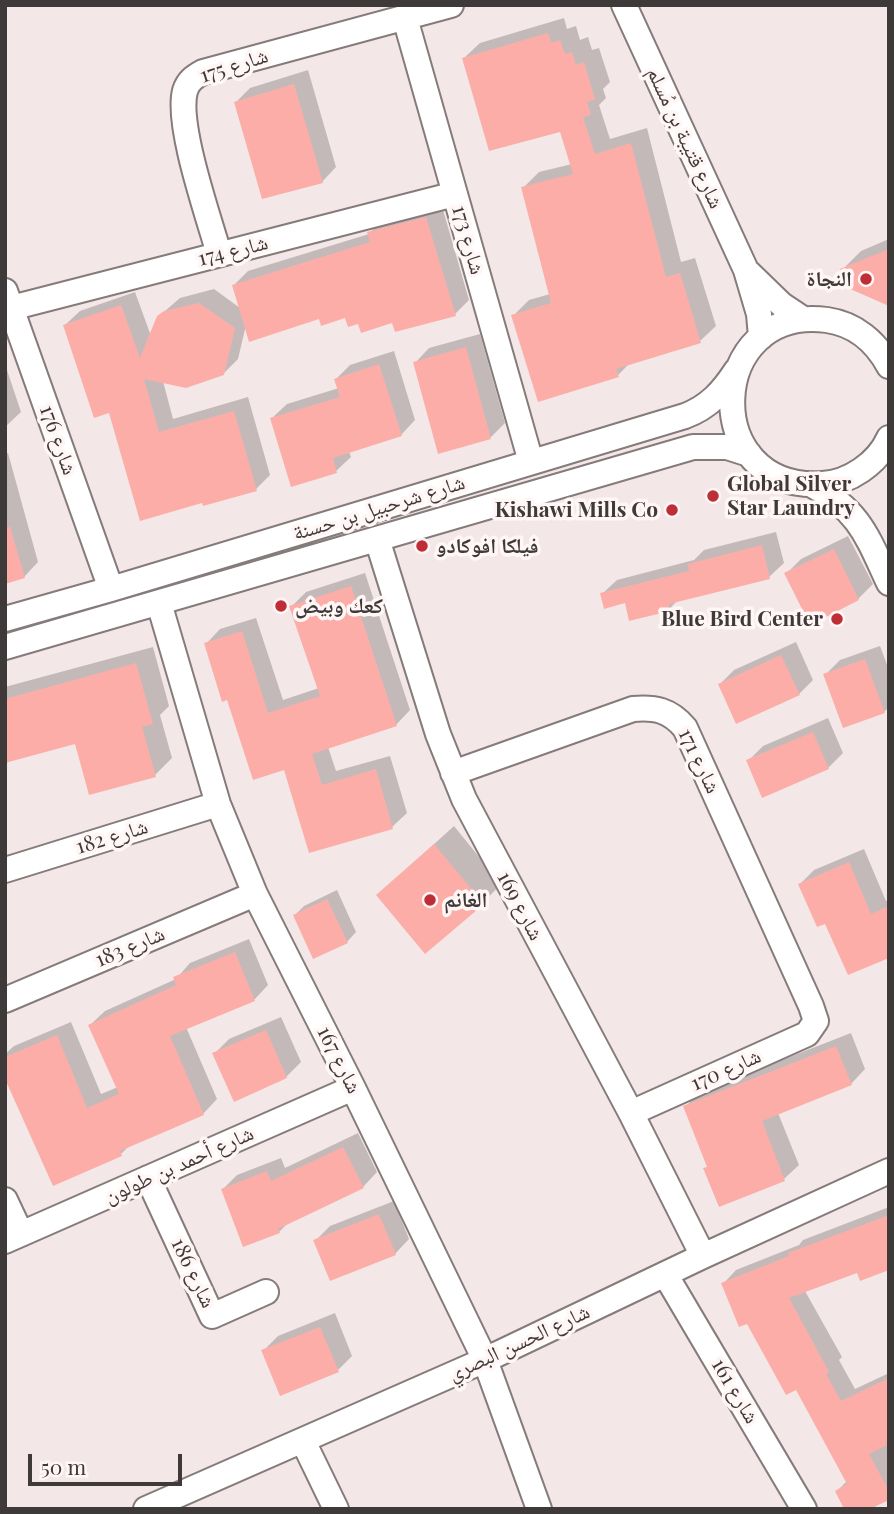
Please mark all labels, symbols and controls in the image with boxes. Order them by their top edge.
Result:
street label: شارع 175 [197,43,271,89]
street label: شارع قتيبة بن مُسلم [641,63,729,213]
street label: شارع 173 [446,202,490,278]
street label: شارع 174 [195,230,271,272]
place label: النجاة [807,266,852,292]
marker: النجاة [858,271,874,287]
street label: شارع 176 [34,402,82,478]
street label: شارع شرحبيل بن حسنة [290,470,468,546]
place label: Global Silver Star Laundry [727,471,855,521]
marker: Global Silver Star Laundry [705,488,721,504]
place label: Kishawi Mills Co [495,497,658,523]
marker: Kishawi Mills Co [664,502,680,518]
place label: فيلكا افوكادو [436,533,539,559]
marker: فيلكا افوكادو [414,538,430,554]
place label: كعك وبيض [295,593,383,619]
marker: كعك وبيض [273,598,289,614]
place label: Blue Bird Center [661,606,823,632]
marker: Blue Bird Center [829,611,845,627]
street label: شارع 171 [673,724,725,798]
street label: شارع 182 [73,814,151,860]
street label: شارع 169 [491,867,549,945]
place label: الغانم [444,887,487,913]
marker: الغانم [422,892,438,908]
street label: شارع 183 [91,921,169,973]
street label: شارع 167 [311,1022,367,1098]
street label: شارع 170 [687,1043,765,1097]
street label: شارع أحمد بن طولون [100,1121,258,1209]
street label: شارع 186 [165,1234,221,1312]
street label: شارع الحسن البصري [444,1299,594,1387]
street label: شارع 161 [706,1354,764,1428]
scale bar [32,1440,186,1484]
text: 50 m [41,1452,86,1480]

